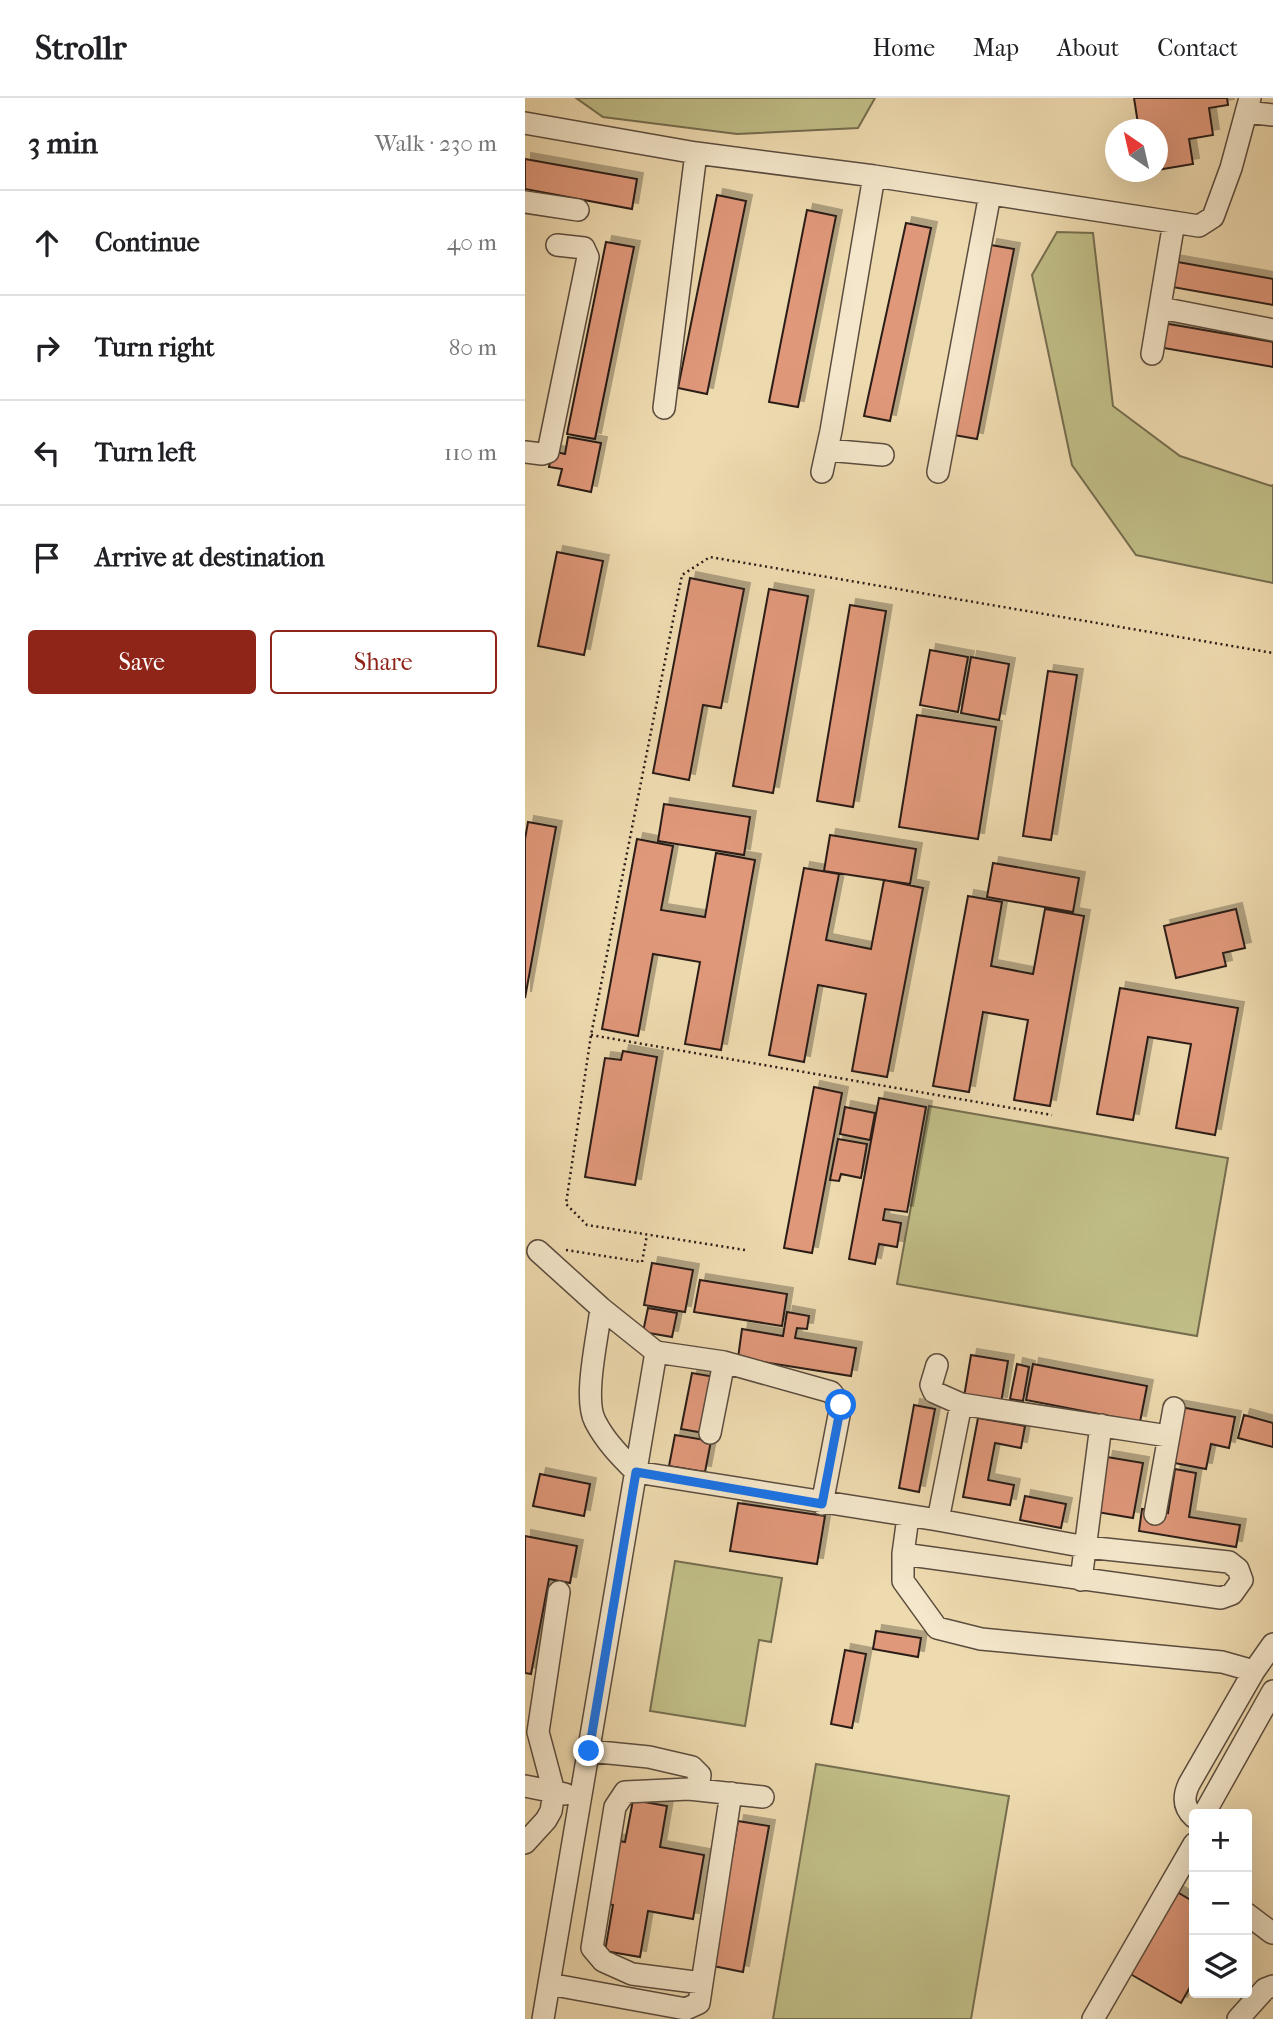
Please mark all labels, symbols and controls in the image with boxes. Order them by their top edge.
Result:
text: Strollr [35,29,126,68]
text: Home [873,34,935,62]
text: Map [973,34,1019,62]
text: About [1057,34,1119,62]
text: Contact [1157,34,1238,62]
north arrow [1105,119,1168,182]
text: 3 min [28,126,98,161]
text: Walk · 230 m [375,130,497,157]
icon: ahead [28,224,66,262]
text: Continue [95,227,200,258]
text: 40 m [447,229,497,256]
icon: right [28,329,66,367]
text: Turn right [95,332,215,363]
text: 80 m [449,334,497,361]
icon: left [28,434,66,472]
text: Turn left [95,437,196,468]
text: 110 m [444,439,497,466]
icon: arrive [28,539,66,577]
text: Arrive at destination [95,542,325,573]
button: Save [28,630,256,694]
button: Share [270,630,497,694]
route start [825,1389,856,1420]
route end [573,1735,604,1766]
map controls [1189,1809,1252,1998]
button: + [1189,1809,1252,1872]
button: − [1189,1872,1252,1935]
button: layers [1189,1935,1252,1998]

